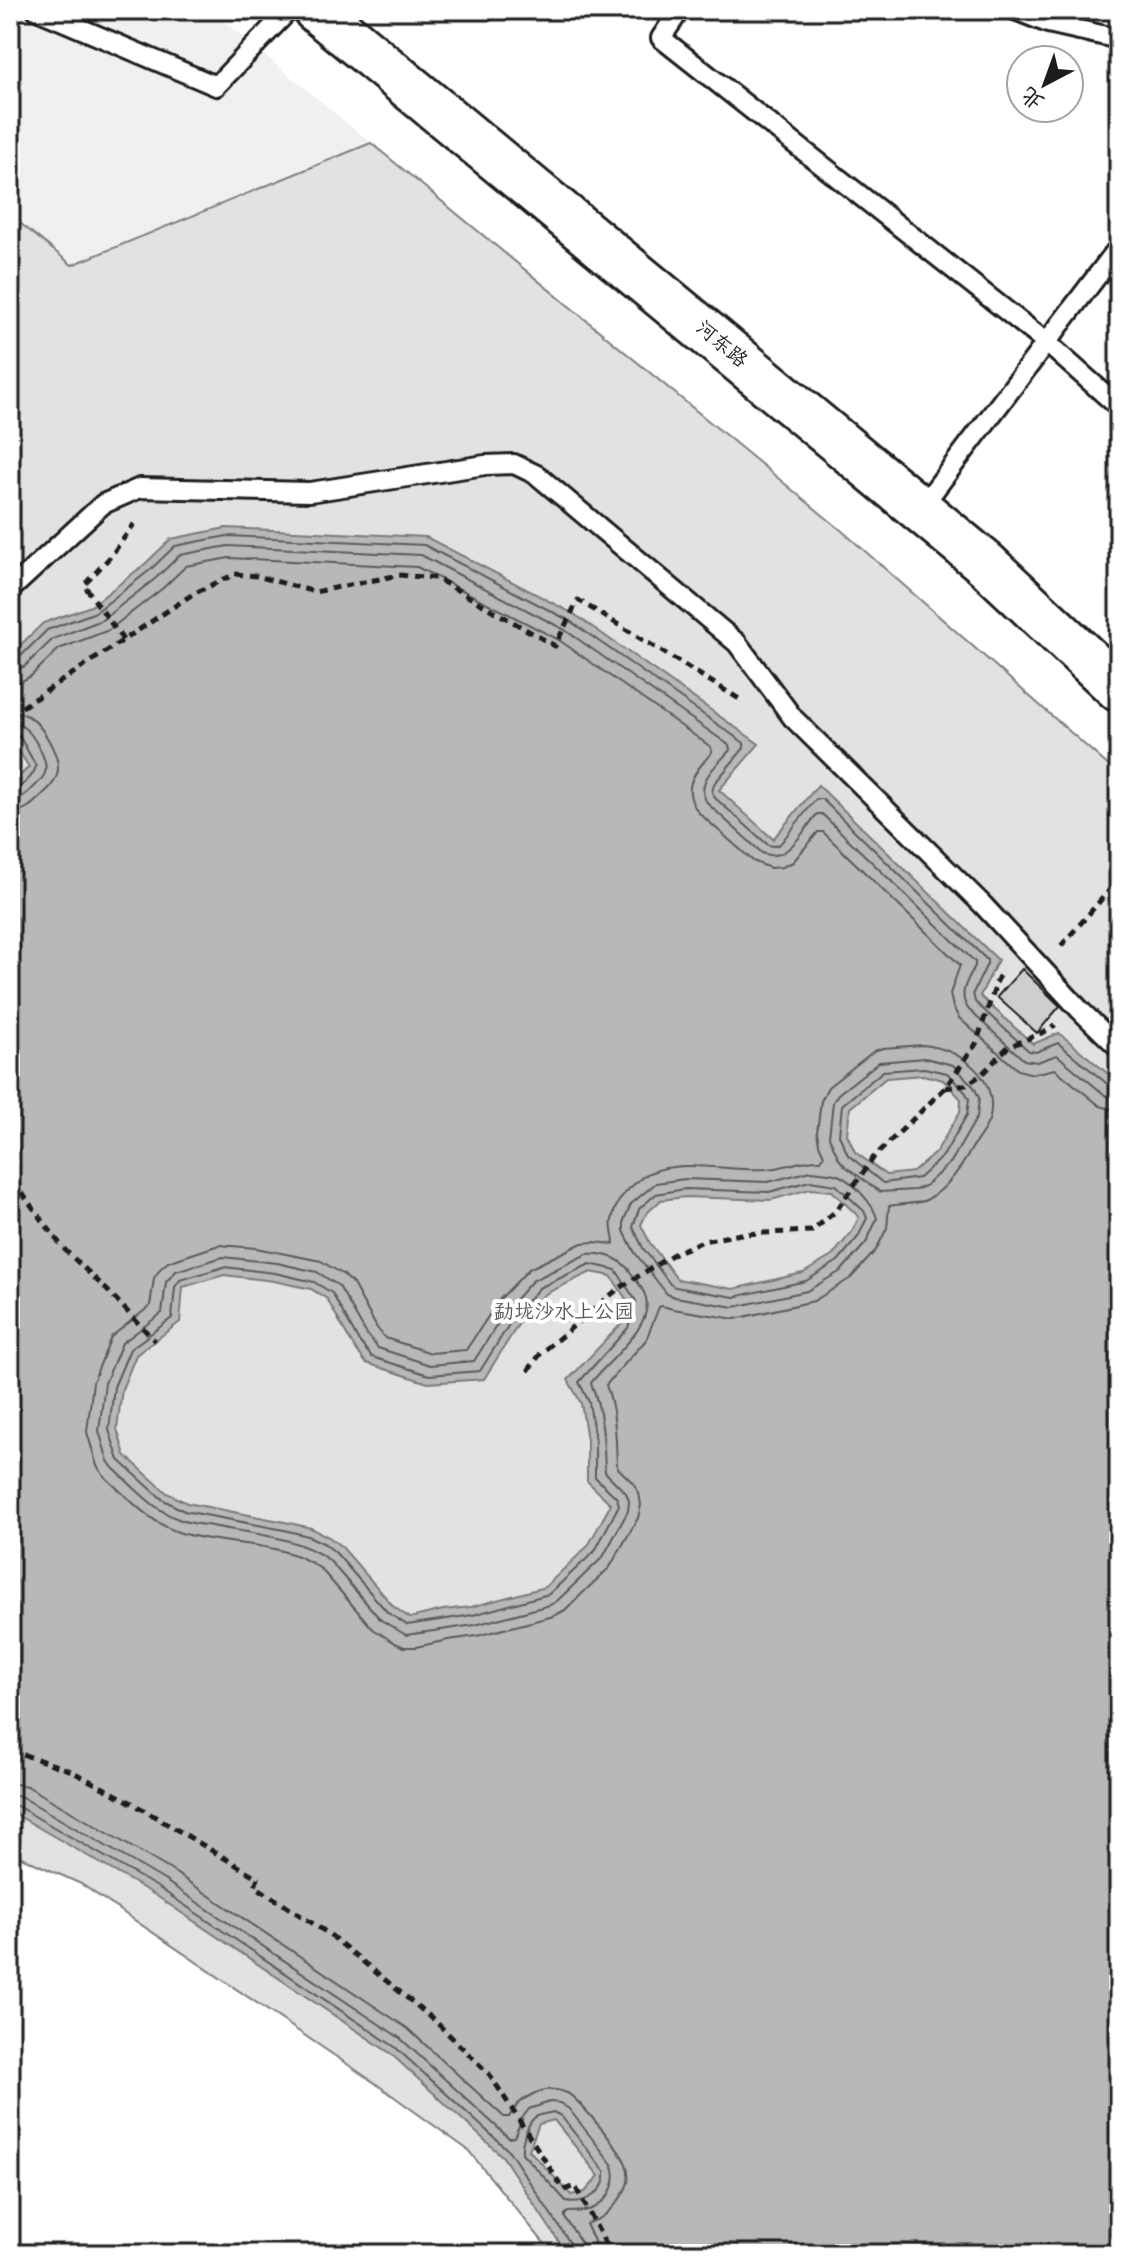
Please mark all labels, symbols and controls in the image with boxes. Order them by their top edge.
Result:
north arrow [1005,44,1085,124]
text: 北 [1014,77,1053,118]
street label: 河东路 [688,313,755,377]
park label: 勐垅沙水上公园 [494,1297,634,1329]

